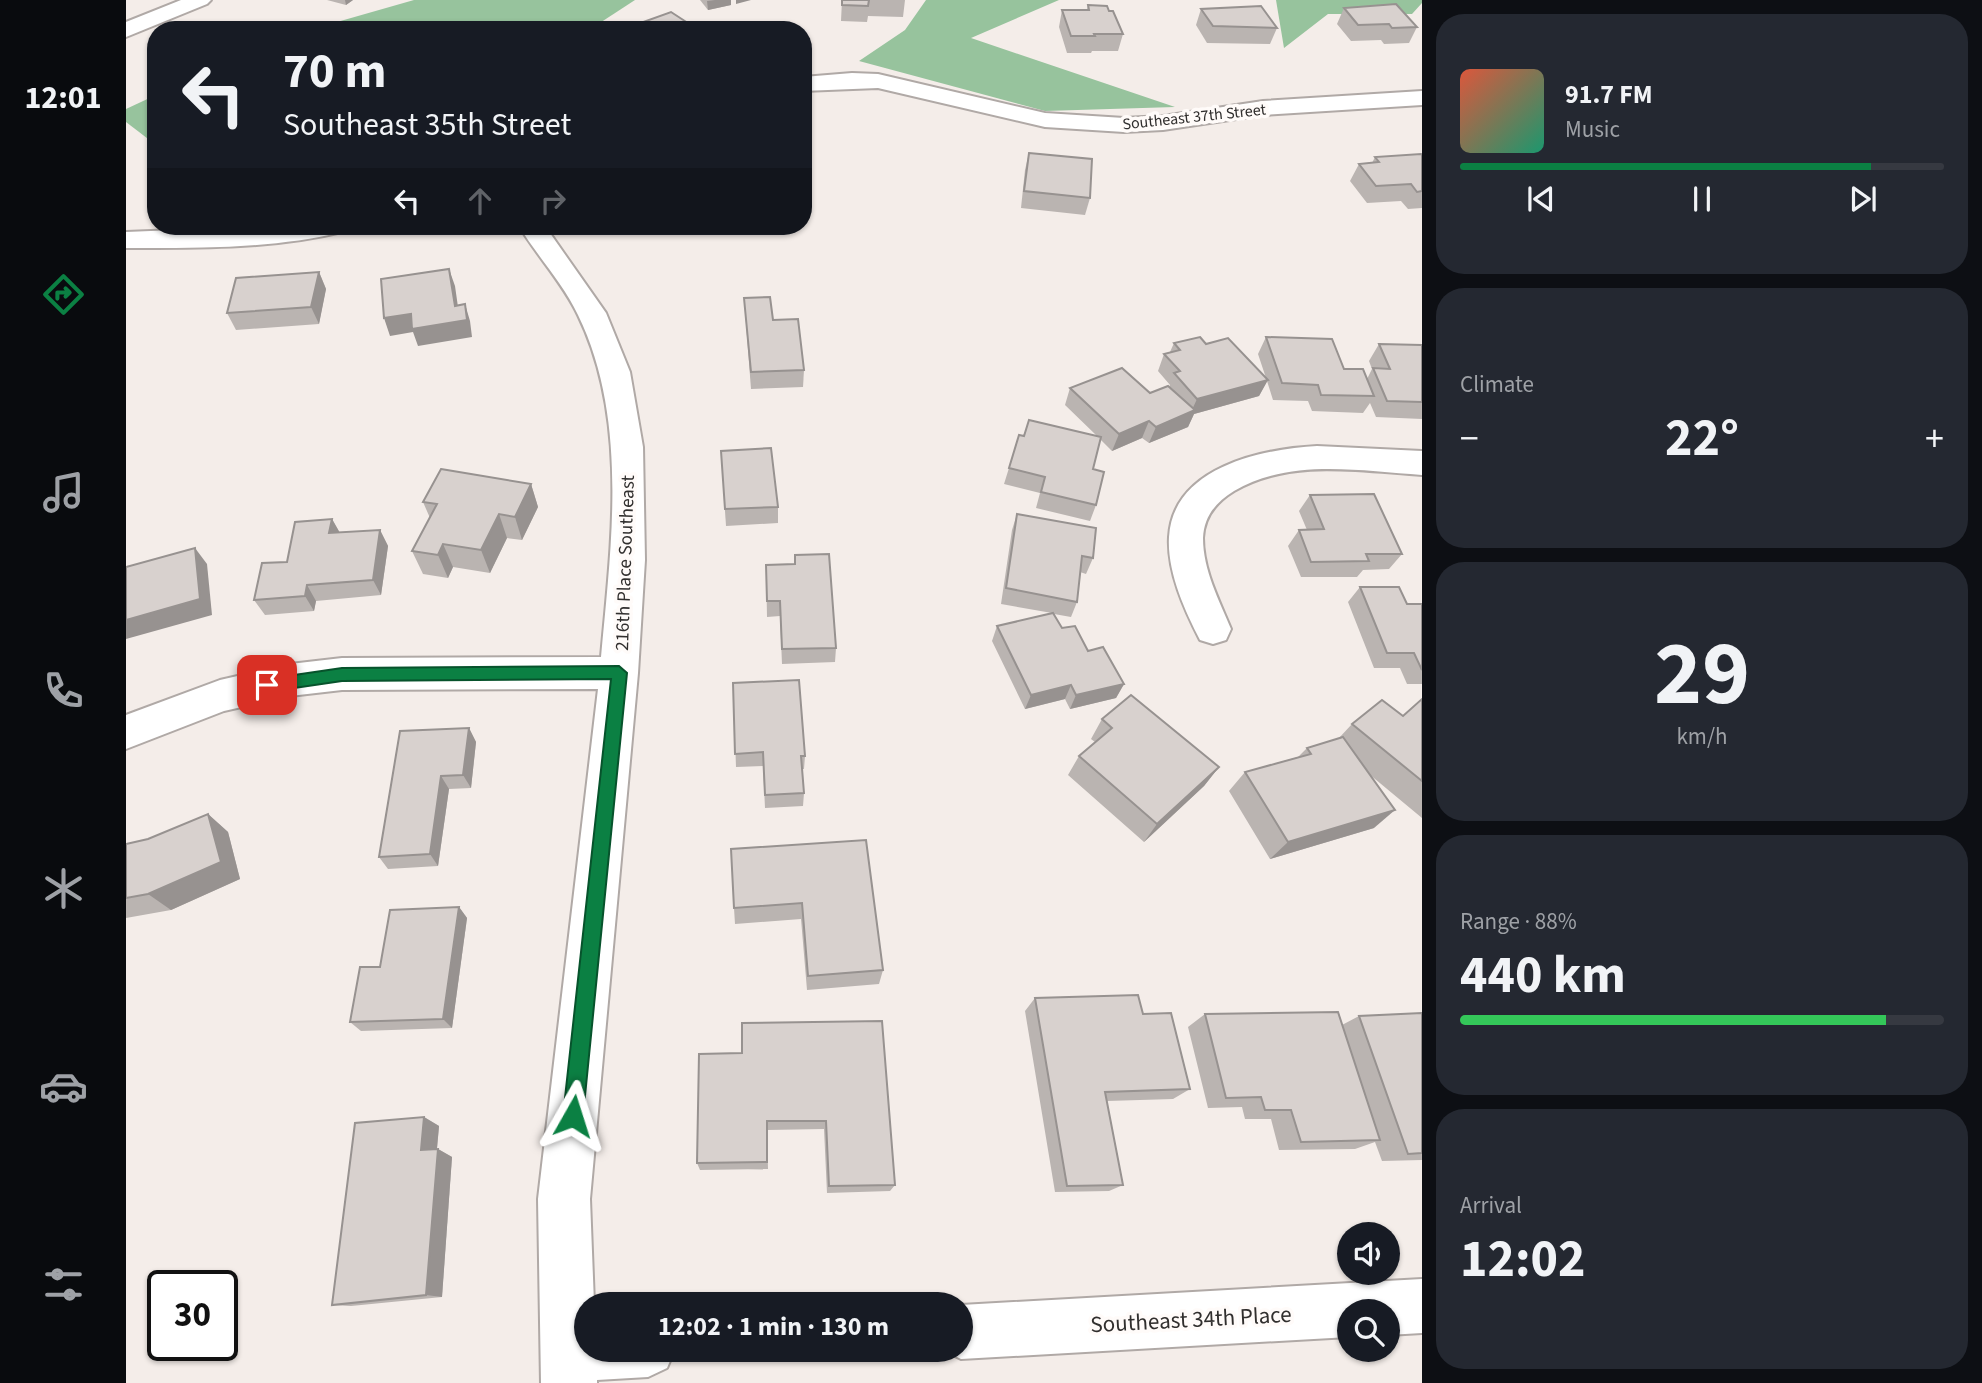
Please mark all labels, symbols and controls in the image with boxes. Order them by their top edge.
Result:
text: 70 m [283,37,387,107]
icon: left [168,49,259,140]
text: 12:01 [24,75,102,121]
text: 91.7 FM [1565,76,1653,113]
street label: Southeast 37th Street [1121,98,1267,135]
text: Southeast 35th Street [283,102,571,148]
text: Music [1565,113,1620,146]
icon: previous [1522,180,1560,218]
icon: pause [1683,180,1721,218]
icon: next [1844,180,1882,218]
icon: left [388,182,426,220]
icon: ahead [461,182,499,220]
icon: right [534,182,572,220]
icon: directions [39,270,88,319]
text: Climate [1460,368,1534,401]
text: 22° [1665,402,1739,476]
text: − [1460,412,1479,466]
text: + [1925,412,1944,466]
icon: music [39,468,88,517]
street label: 216th Place Southeast [609,474,642,651]
text: 29 [1654,610,1750,739]
pin [237,655,297,715]
icon: phone [39,666,88,715]
icon: arrive [248,666,286,704]
text: km/h [1676,720,1728,753]
icon: climate [39,864,88,913]
text: Range · 88% [1460,905,1577,938]
text: 440 km [1460,939,1626,1013]
icon: car [39,1062,88,1111]
position arrow [536,1079,610,1153]
text: Arrival [1460,1189,1522,1222]
map controls [1337,1222,1400,1362]
button: sound [1337,1222,1400,1285]
text: 12:02 [1460,1223,1585,1297]
icon: filters [39,1260,88,1309]
speed limit sign: 30 [147,1270,238,1361]
street label: Southeast 34th Place [1090,1298,1292,1341]
button: search [1337,1299,1400,1362]
text: 12:02 · 1 min · 130 m [658,1308,889,1345]

